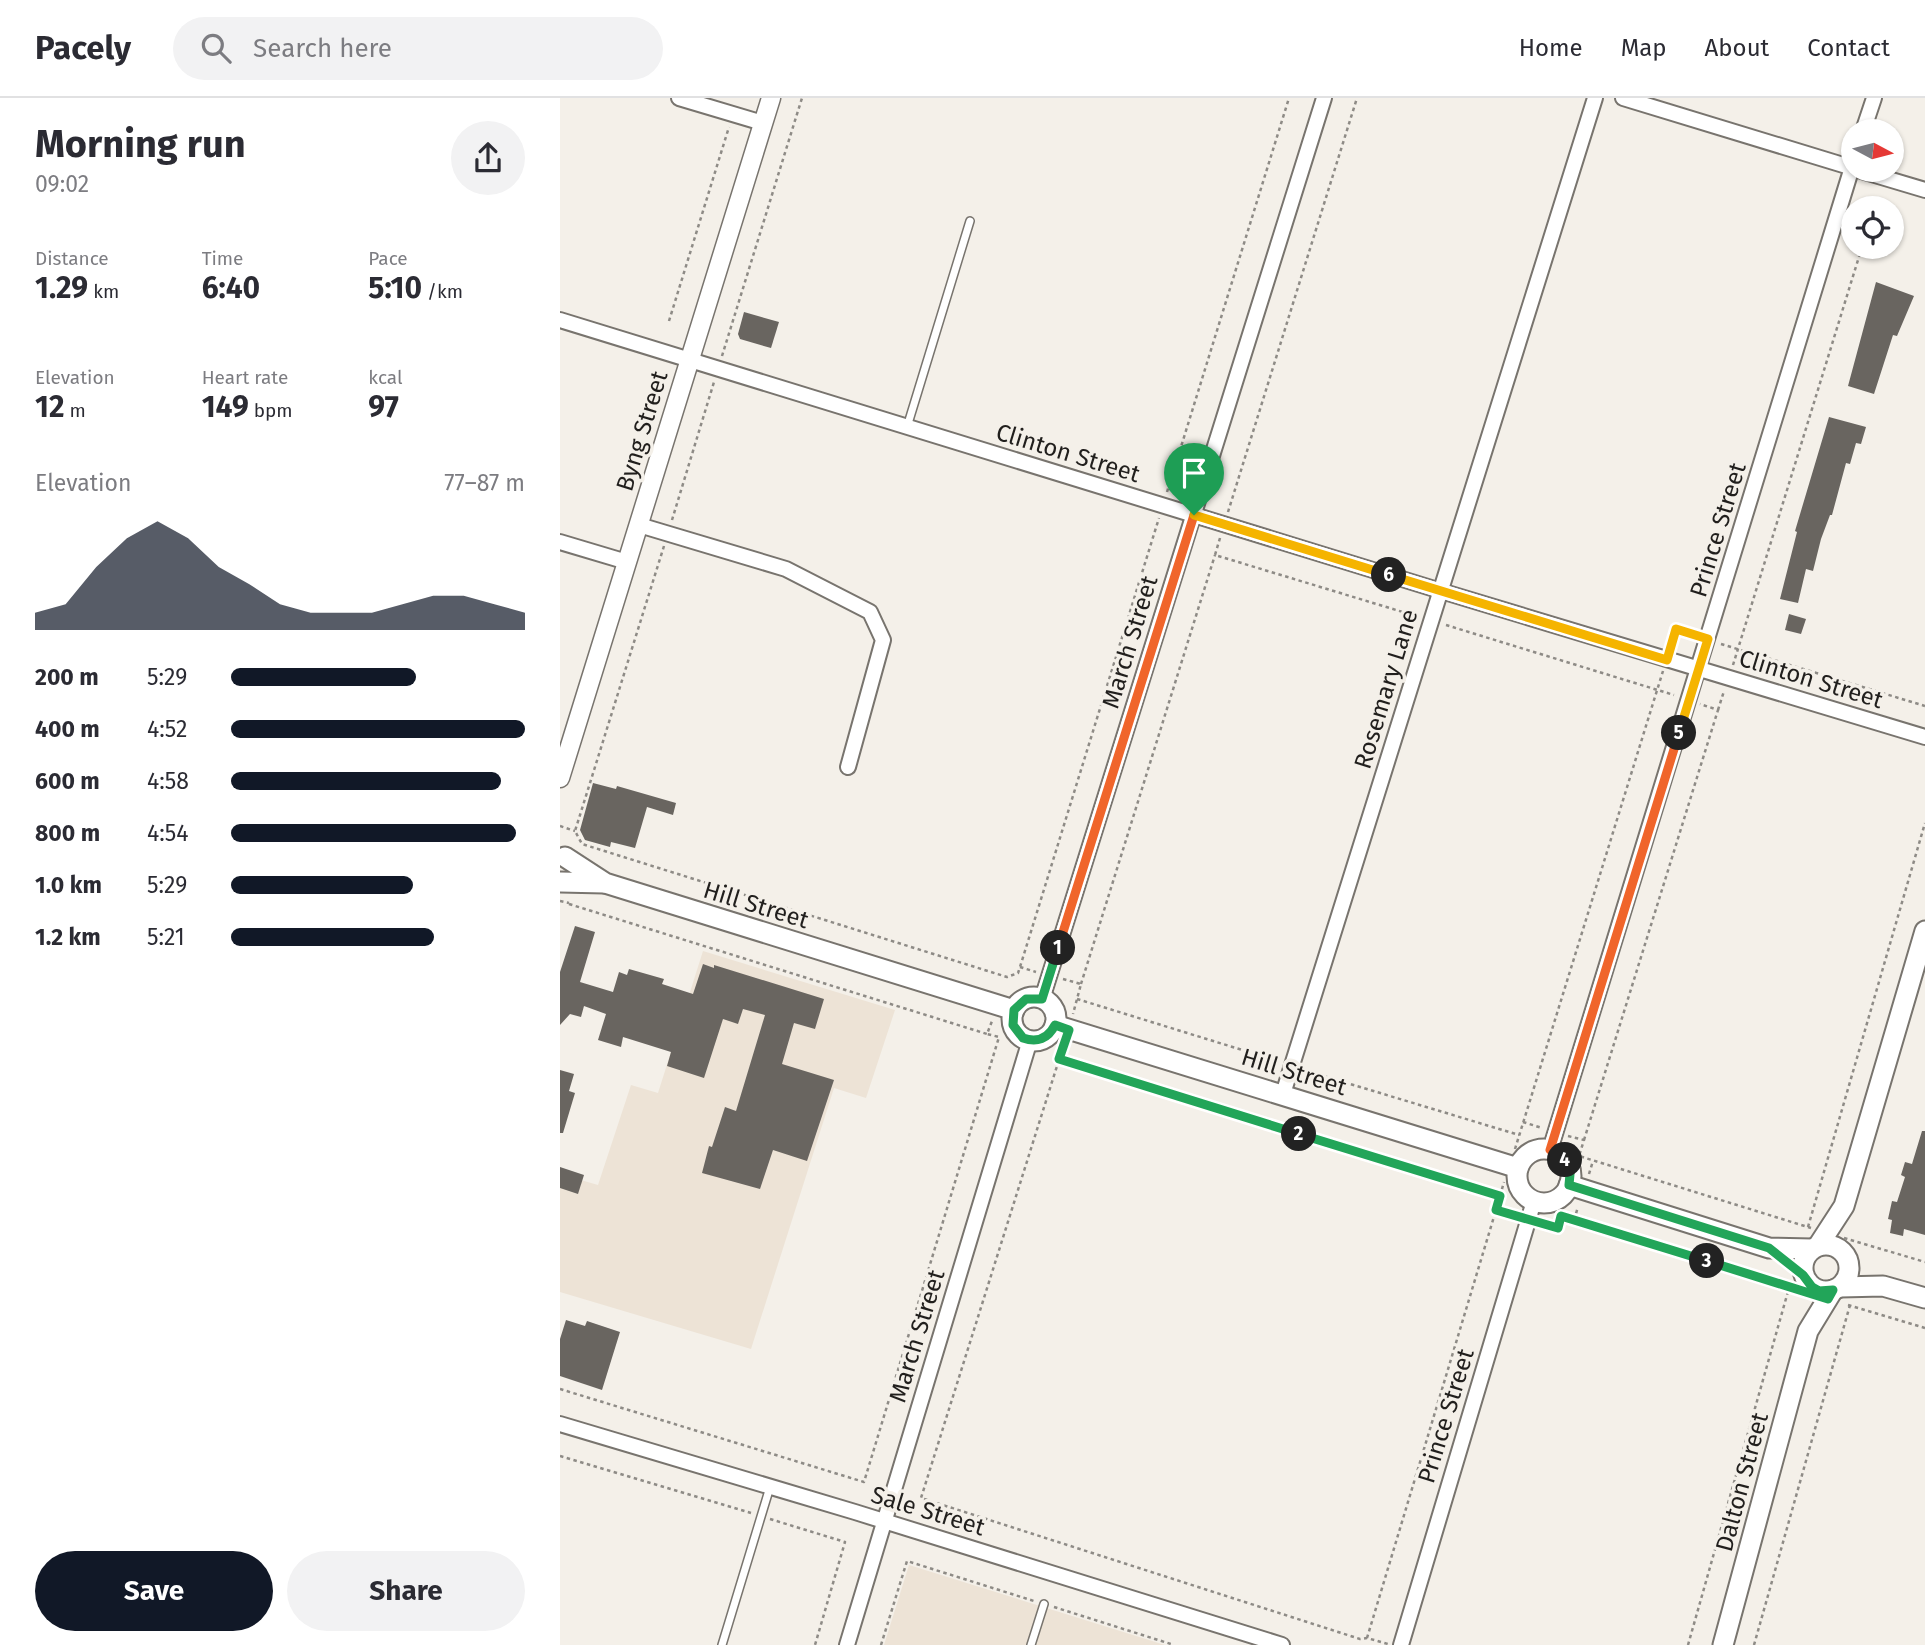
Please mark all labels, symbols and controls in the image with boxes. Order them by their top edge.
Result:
search box [173,17,663,80]
text: Pacely [35,28,131,68]
icon: search [197,29,235,67]
text: Search here [253,33,392,64]
text: Home [1519,34,1583,62]
text: Map [1621,34,1667,62]
text: About [1705,34,1769,62]
text: Contact [1807,34,1890,62]
north arrow [1841,119,1904,182]
map controls [1841,119,1904,259]
text: Morning run [35,121,246,167]
button: share [451,121,525,195]
text: 09:02 [35,170,89,198]
button: locate [1841,196,1904,259]
text: Distance [35,247,109,270]
text: Time [202,247,243,270]
text: Pace [368,247,408,270]
text: 1.29 [35,270,88,306]
text: 6:40 [202,270,260,306]
text: 5:10 [368,270,422,306]
text: km [88,280,119,303]
text: /km [422,280,463,303]
text: Elevation [35,366,115,389]
text: Heart rate [202,366,288,389]
text: kcal [368,366,403,389]
street label: Byng Street [610,367,674,495]
text: 12 [35,389,64,425]
text: 149 [202,389,249,425]
text: 97 [368,389,399,425]
text: m [64,399,86,422]
text: bpm [249,399,293,422]
street label: Clinton Street [993,418,1144,488]
pin [1164,443,1224,515]
icon: arrive [1175,454,1213,492]
street label: Prince Street [1684,459,1752,601]
text: Elevation [35,469,131,497]
text: 77–87 m [444,469,525,497]
pin: 6 [1372,558,1406,592]
text: 6 [1383,563,1394,586]
street label: March Street [1097,572,1164,712]
street label: Rosemary Lane [1348,606,1424,772]
street label: Clinton Street [1736,644,1887,714]
text: 200 m [35,663,99,691]
text: 5:29 [147,663,187,691]
text: 400 m [35,715,100,743]
text: 4:52 [147,715,187,743]
pin: 5 [1662,716,1696,750]
text: 5 [1673,721,1684,744]
text: 600 m [35,767,100,795]
text: 4:58 [147,767,189,795]
text: 800 m [35,819,100,847]
text: 4:54 [147,819,189,847]
text: 1.0 km [35,871,102,899]
text: 5:29 [147,871,187,899]
street label: Hill Street [700,876,812,934]
text: 1.2 km [35,923,101,951]
text: 5:21 [147,923,185,951]
pin: 1 [1040,930,1076,966]
text: 1 [1053,936,1062,959]
street label: Hill Street [1238,1043,1350,1101]
pin: 2 [1282,1116,1316,1152]
text: 2 [1294,1122,1303,1145]
pin: 4 [1548,1142,1583,1178]
text: 4 [1559,1148,1570,1171]
pin: 3 [1690,1244,1724,1278]
text: 3 [1702,1249,1711,1272]
street label: March Street [884,1266,951,1406]
street label: Prince Street [1412,1345,1480,1487]
street label: Dalton Street [1710,1409,1774,1555]
street label: Sale Street [868,1480,989,1542]
button: Save [35,1551,273,1631]
button: Share [287,1551,525,1631]

